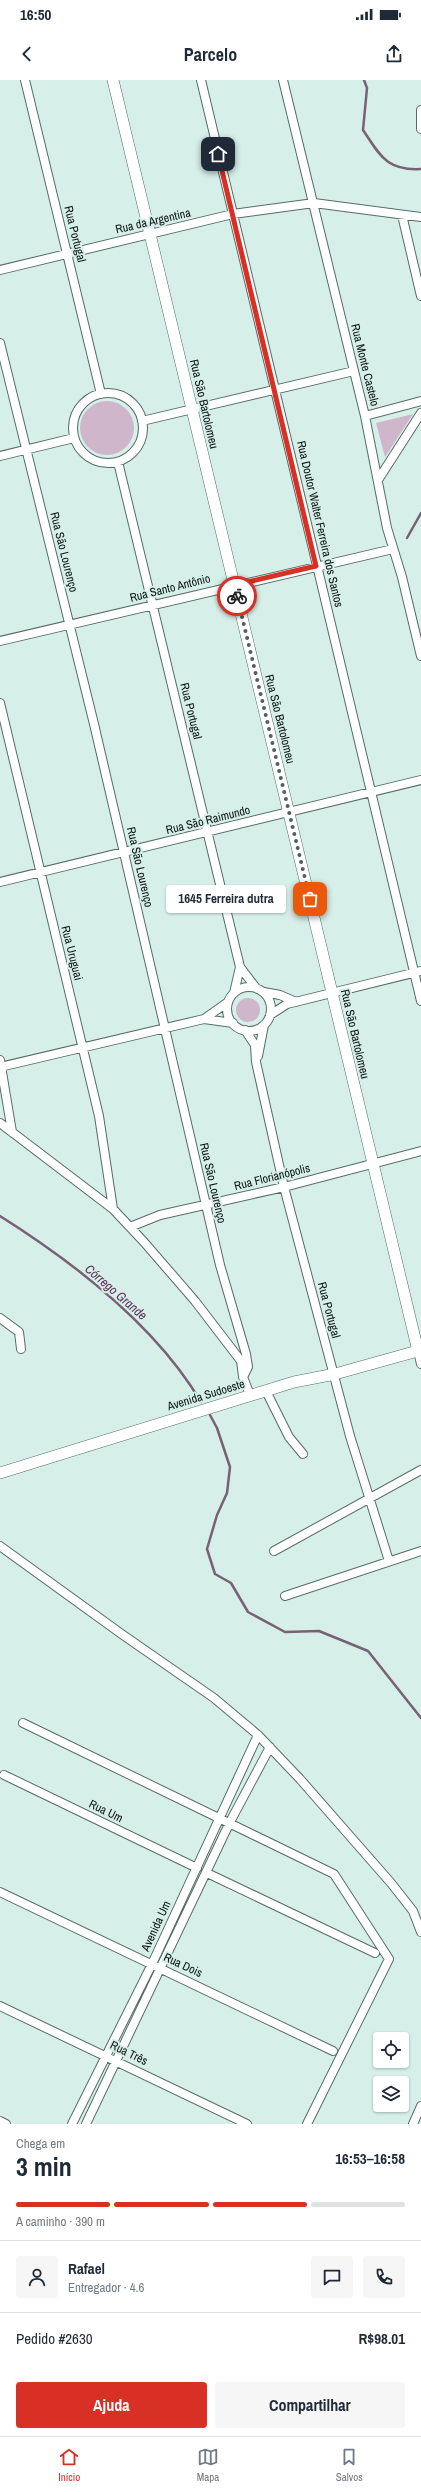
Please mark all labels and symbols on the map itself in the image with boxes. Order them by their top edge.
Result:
pin [201,137,235,171]
street label: Rua Portugal [60,204,90,264]
street label: Rua da Argentina [114,204,193,237]
street label: Rua Monte Castelo [347,322,383,408]
street label: Rua São Bartolomeu [186,358,222,450]
street label: Rua Doutor Walter Ferreira dos Santos [293,439,347,609]
street label: Rua São Lourenço [46,510,82,594]
street label: Rua Santo Antônio [128,570,212,606]
courier [217,576,257,616]
street label: Rua São Bartolomeu [261,673,299,765]
street label: Rua Portugal [176,681,206,741]
street label: Rua São Raimundo [164,802,252,838]
street label: Rua São Lourenço [123,825,157,909]
pin [293,882,327,916]
callout: 1645 Ferreira dutra [166,885,286,913]
street label: Rua Uruguai [57,924,87,982]
street label: Rua São Bartolomeu [337,988,373,1080]
street label: Rua São Lourenço [196,1141,230,1225]
street label: Rua Florianópolis [232,1160,312,1194]
water label: Córrego Grande [81,1260,151,1324]
street label: Rua Portugal [314,1280,344,1340]
street label: Avenida Sudoeste [164,1376,247,1415]
street label: Rua Um [86,1796,126,1826]
street label: Avenida Um [137,1898,175,1955]
street label: Rua Dois [161,1949,205,1981]
street label: Rua Três [108,2037,151,2069]

